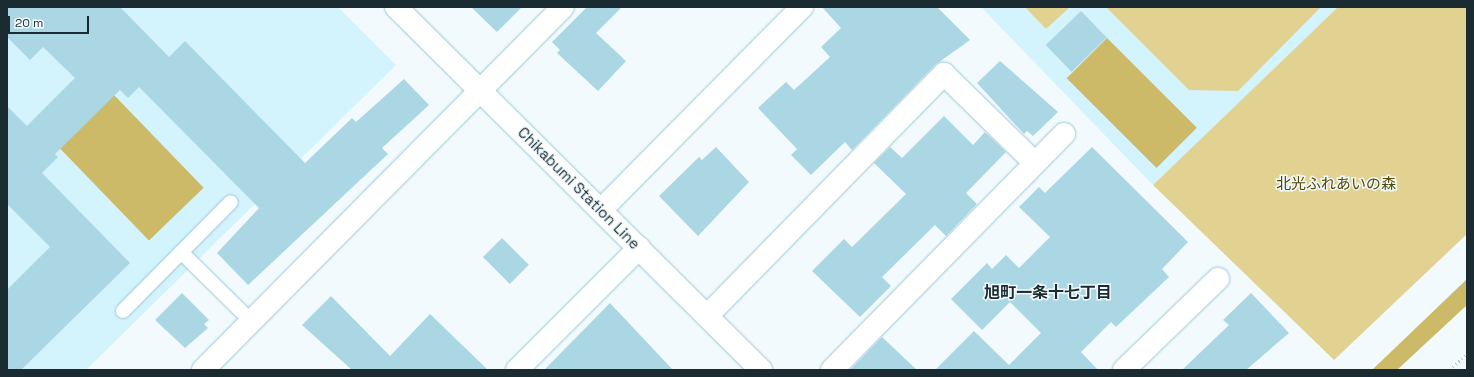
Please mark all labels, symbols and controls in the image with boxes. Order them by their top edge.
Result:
scale bar [10,8,91,34]
text: 20 m [15,15,43,31]
street label: Chikabumi Station Line [514,123,644,253]
park label: 北光ふれあいの森 [1276,175,1396,193]
district label: 旭町一条十七丁目 [984,283,1112,303]

